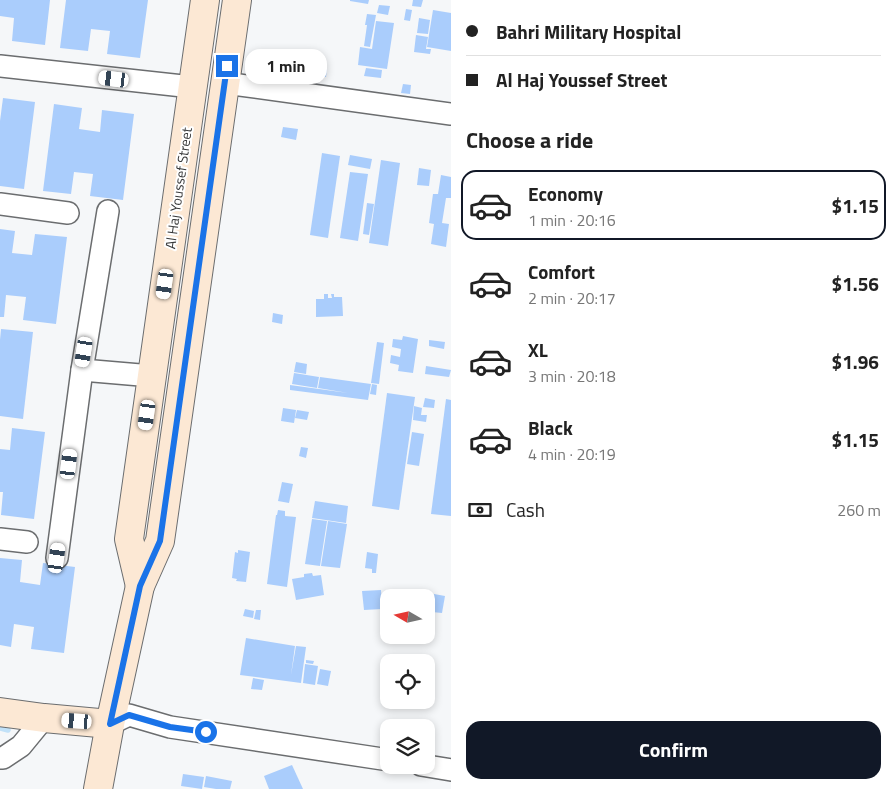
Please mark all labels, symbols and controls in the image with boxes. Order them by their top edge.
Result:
text: Bahri Military Hospital [496,17,681,46]
callout: 1 min [244,48,327,84]
text: 1 min [267,54,305,78]
route end [216,55,238,77]
text: Al Haj Youssef Street [496,65,667,94]
car [98,70,129,88]
text: Choose a ride [466,123,593,157]
street label: Al Haj Youssef Street [159,126,197,250]
text: Economy [528,179,603,208]
icon: car [468,183,513,228]
text: $1.15 [832,191,879,220]
text: 1 min · 20:16 [528,208,616,232]
text: Comfort [528,257,595,286]
icon: car [468,261,513,306]
car [155,268,174,300]
text: $1.56 [832,269,879,298]
text: 2 min · 20:17 [528,286,616,310]
text: XL [528,335,548,364]
car [74,336,93,368]
icon: car [468,339,513,384]
text: $1.96 [832,347,879,376]
text: 3 min · 20:18 [528,364,616,388]
car [137,399,156,431]
text: Black [528,413,573,442]
icon: car [468,417,513,462]
text: $1.15 [832,425,879,454]
text: 4 min · 20:19 [528,442,616,466]
car [59,448,78,480]
text: Cash [506,495,545,524]
icon: cash [466,496,494,524]
text: 260 m [837,498,881,522]
car [47,542,66,574]
north arrow [380,589,435,644]
map controls [380,589,435,774]
button: locate [380,654,435,709]
car [61,712,92,730]
button: layers [380,719,435,774]
route start [195,721,217,743]
button: Confirm [466,721,881,779]

